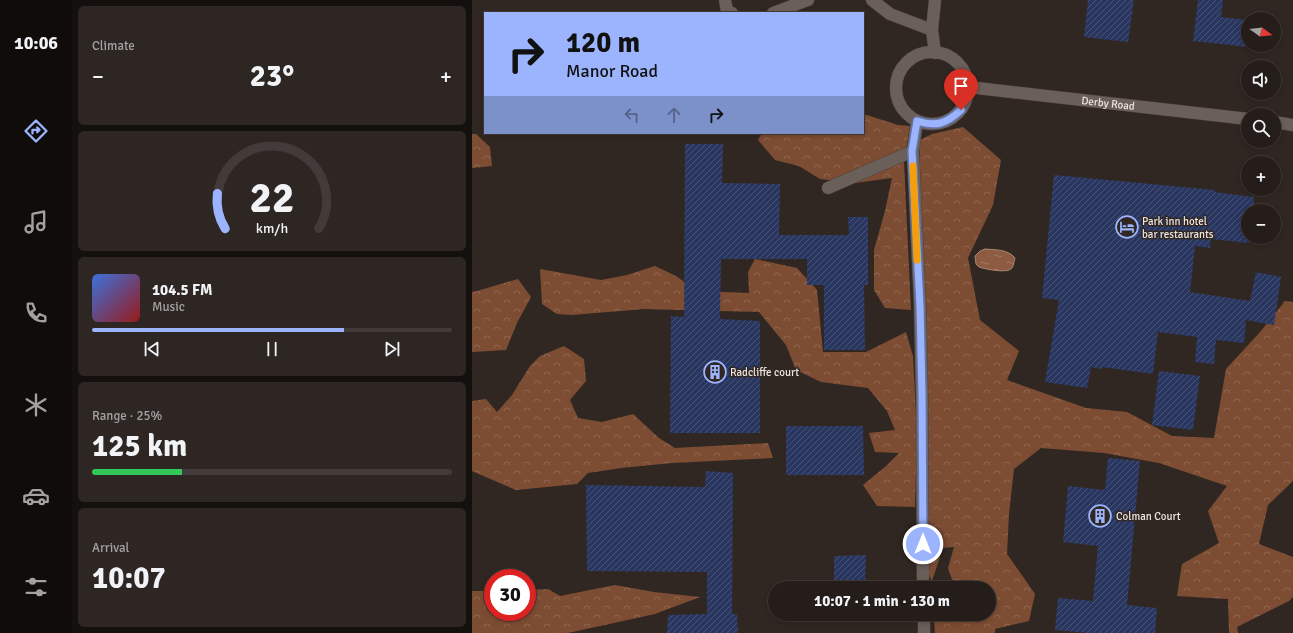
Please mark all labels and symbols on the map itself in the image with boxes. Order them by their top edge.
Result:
north arrow [1241,12,1281,52]
pin [944,69,978,110]
street label: Derby Road [1081,94,1136,113]
hotel icon: Park inn hotel bar restaurants [1114,214,1140,240]
place label: Park inn hotel bar restaurants [1142,215,1214,241]
building icon: Radcliffe court [702,359,728,385]
place label: Radcliffe court [730,366,799,379]
building icon: Colman Court [1087,503,1113,529]
place label: Colman Court [1116,510,1181,523]
position arrow [902,523,944,565]
speed limit sign: 30 [484,569,536,621]

